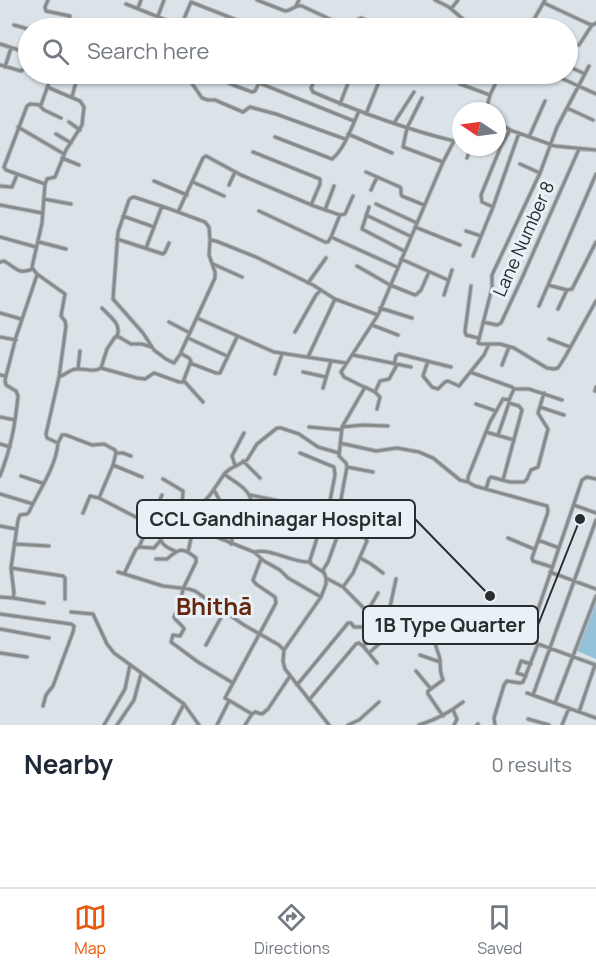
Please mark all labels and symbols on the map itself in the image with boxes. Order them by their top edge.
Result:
north arrow [452,102,506,156]
street label: Lane Number 8 [487,177,559,300]
callout: CCL Gandhinagar Hospital [137,500,415,538]
text: CCL Gandhinagar Hospital [149,505,403,532]
district label: Bhithā [176,589,252,622]
callout: 1B Type Quarter [363,606,538,644]
text: 1B Type Quarter [375,611,525,638]

